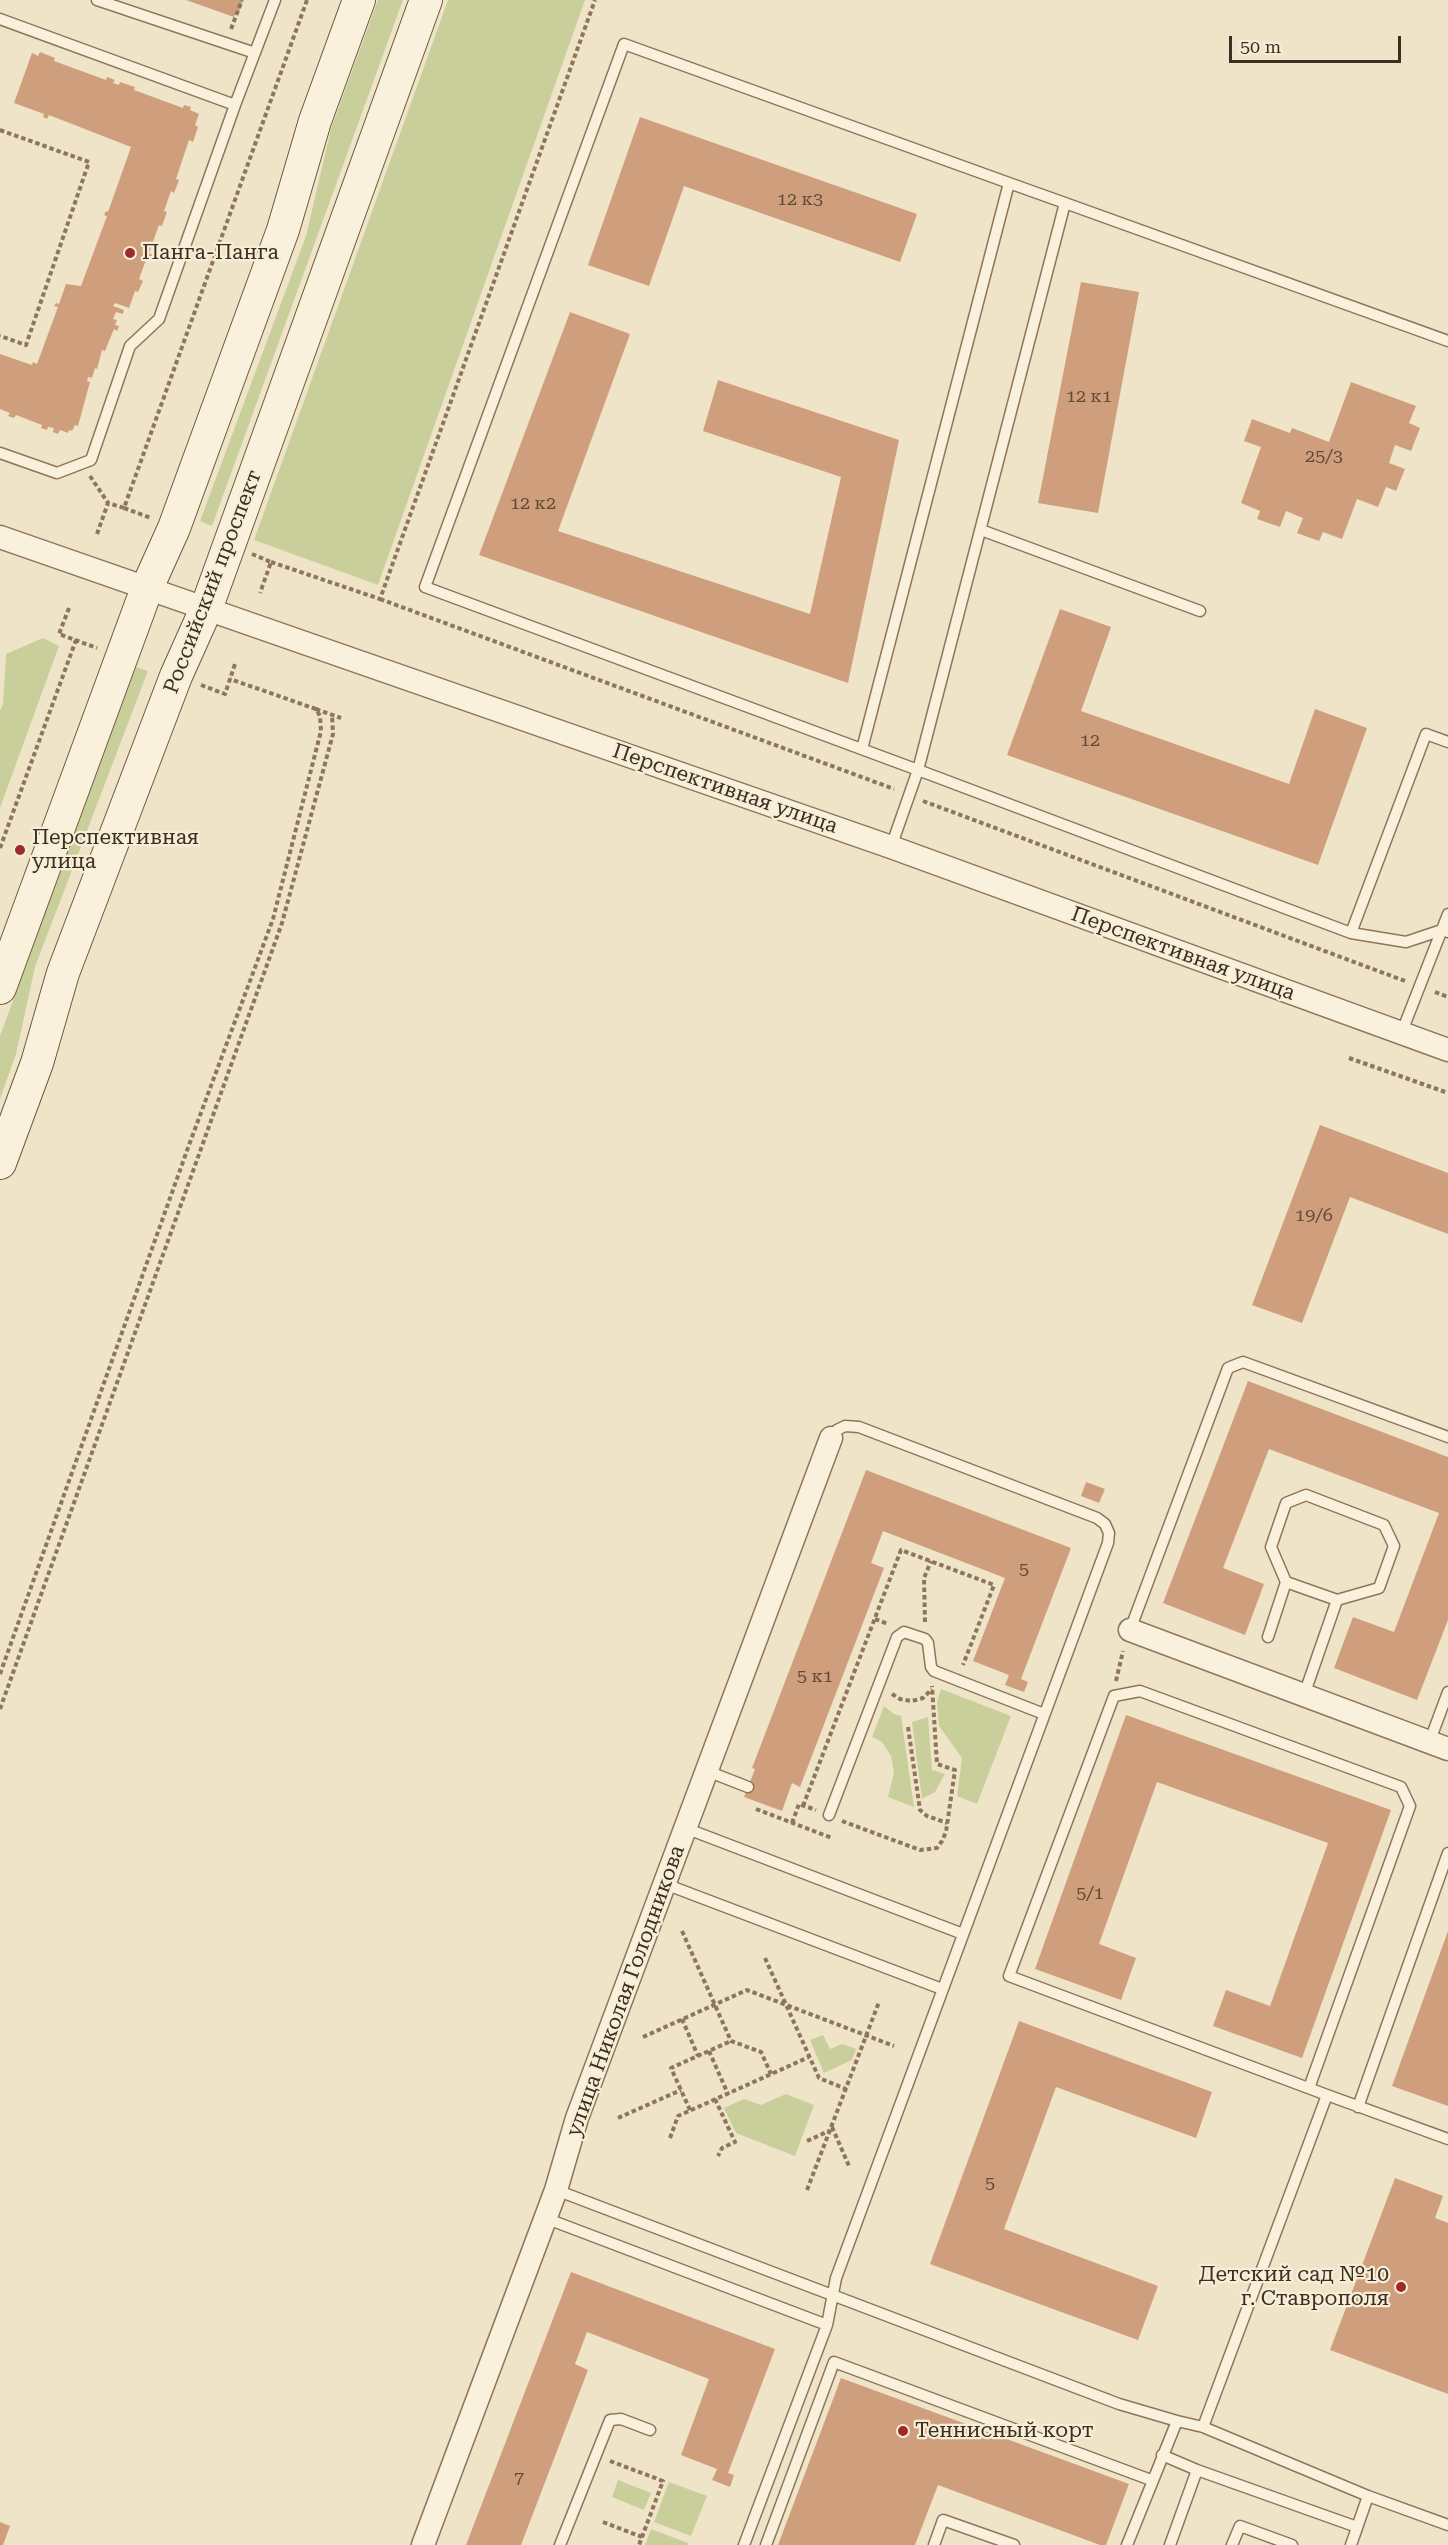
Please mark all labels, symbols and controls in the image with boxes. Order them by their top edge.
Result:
scale bar [1232,24,1404,62]
text: 50 m [1240,36,1281,57]
house number: 12 к3 [777,189,823,211]
place label: Панга-Панга [142,240,279,266]
marker: Панга-Панга [123,246,137,260]
house number: 12 к1 [1066,386,1112,408]
house number: 25/3 [1305,446,1343,468]
street label: Российский проспект [159,467,267,697]
house number: 12 к2 [510,493,556,515]
house number: 12 [1080,730,1100,752]
street label: Перспективная улица [609,739,841,839]
place label: Перспективная улица [32,825,199,875]
marker: Перспективная улица [13,843,27,857]
street label: Перспективная улица [1068,902,1298,1006]
house number: 19/6 [1295,1205,1333,1227]
house number: 5 [1019,1559,1029,1581]
house number: 5 к1 [797,1666,833,1688]
street label: улица Николая Голодникова [561,1842,691,2140]
house number: 5/1 [1076,1883,1104,1905]
house number: 5 [985,2173,995,2195]
place label: Детский сад №10 г. Ставрополя [1199,2262,1389,2312]
marker: Детский сад №10 г. Ставрополя [1394,2280,1408,2294]
place label: Теннисный корт [915,2418,1094,2444]
marker: Теннисный корт [896,2424,910,2438]
house number: 7 [514,2468,524,2490]

